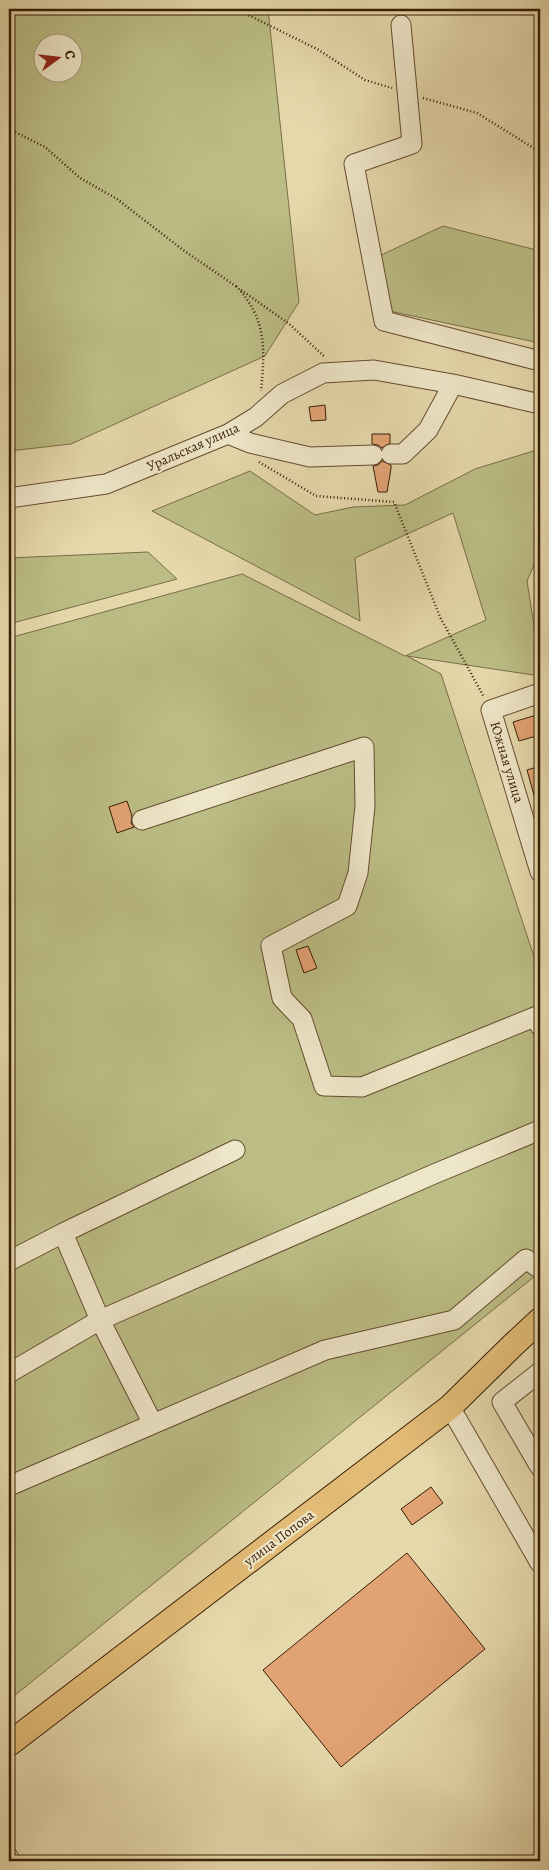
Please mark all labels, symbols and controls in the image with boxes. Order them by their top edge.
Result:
north arrow [32,32,82,82]
text: С [60,48,80,62]
street label: Уральская улица [144,418,243,476]
street label: Южная улица [486,719,529,806]
street label: улица Попова [239,1505,318,1571]

